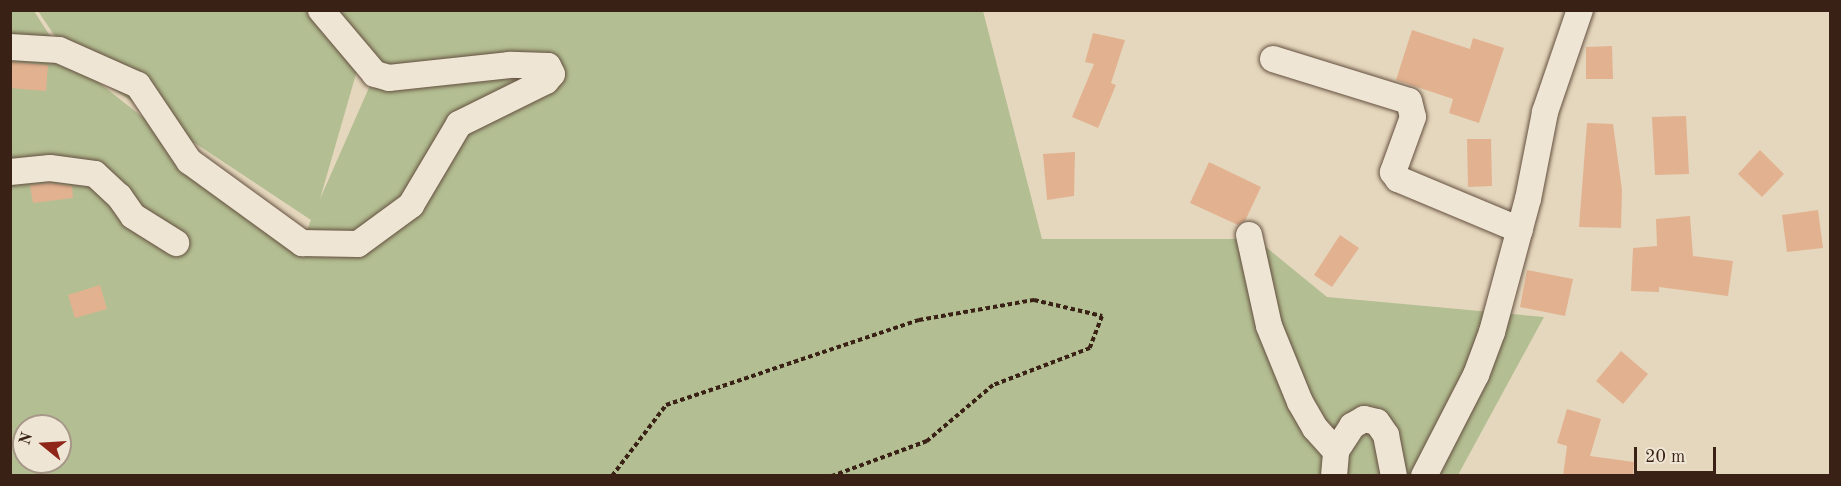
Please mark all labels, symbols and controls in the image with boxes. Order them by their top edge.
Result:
north arrow [12,414,72,474]
text: N [17,431,36,447]
scale bar [1637,435,1720,473]
text: 20 m [1645,448,1685,466]

